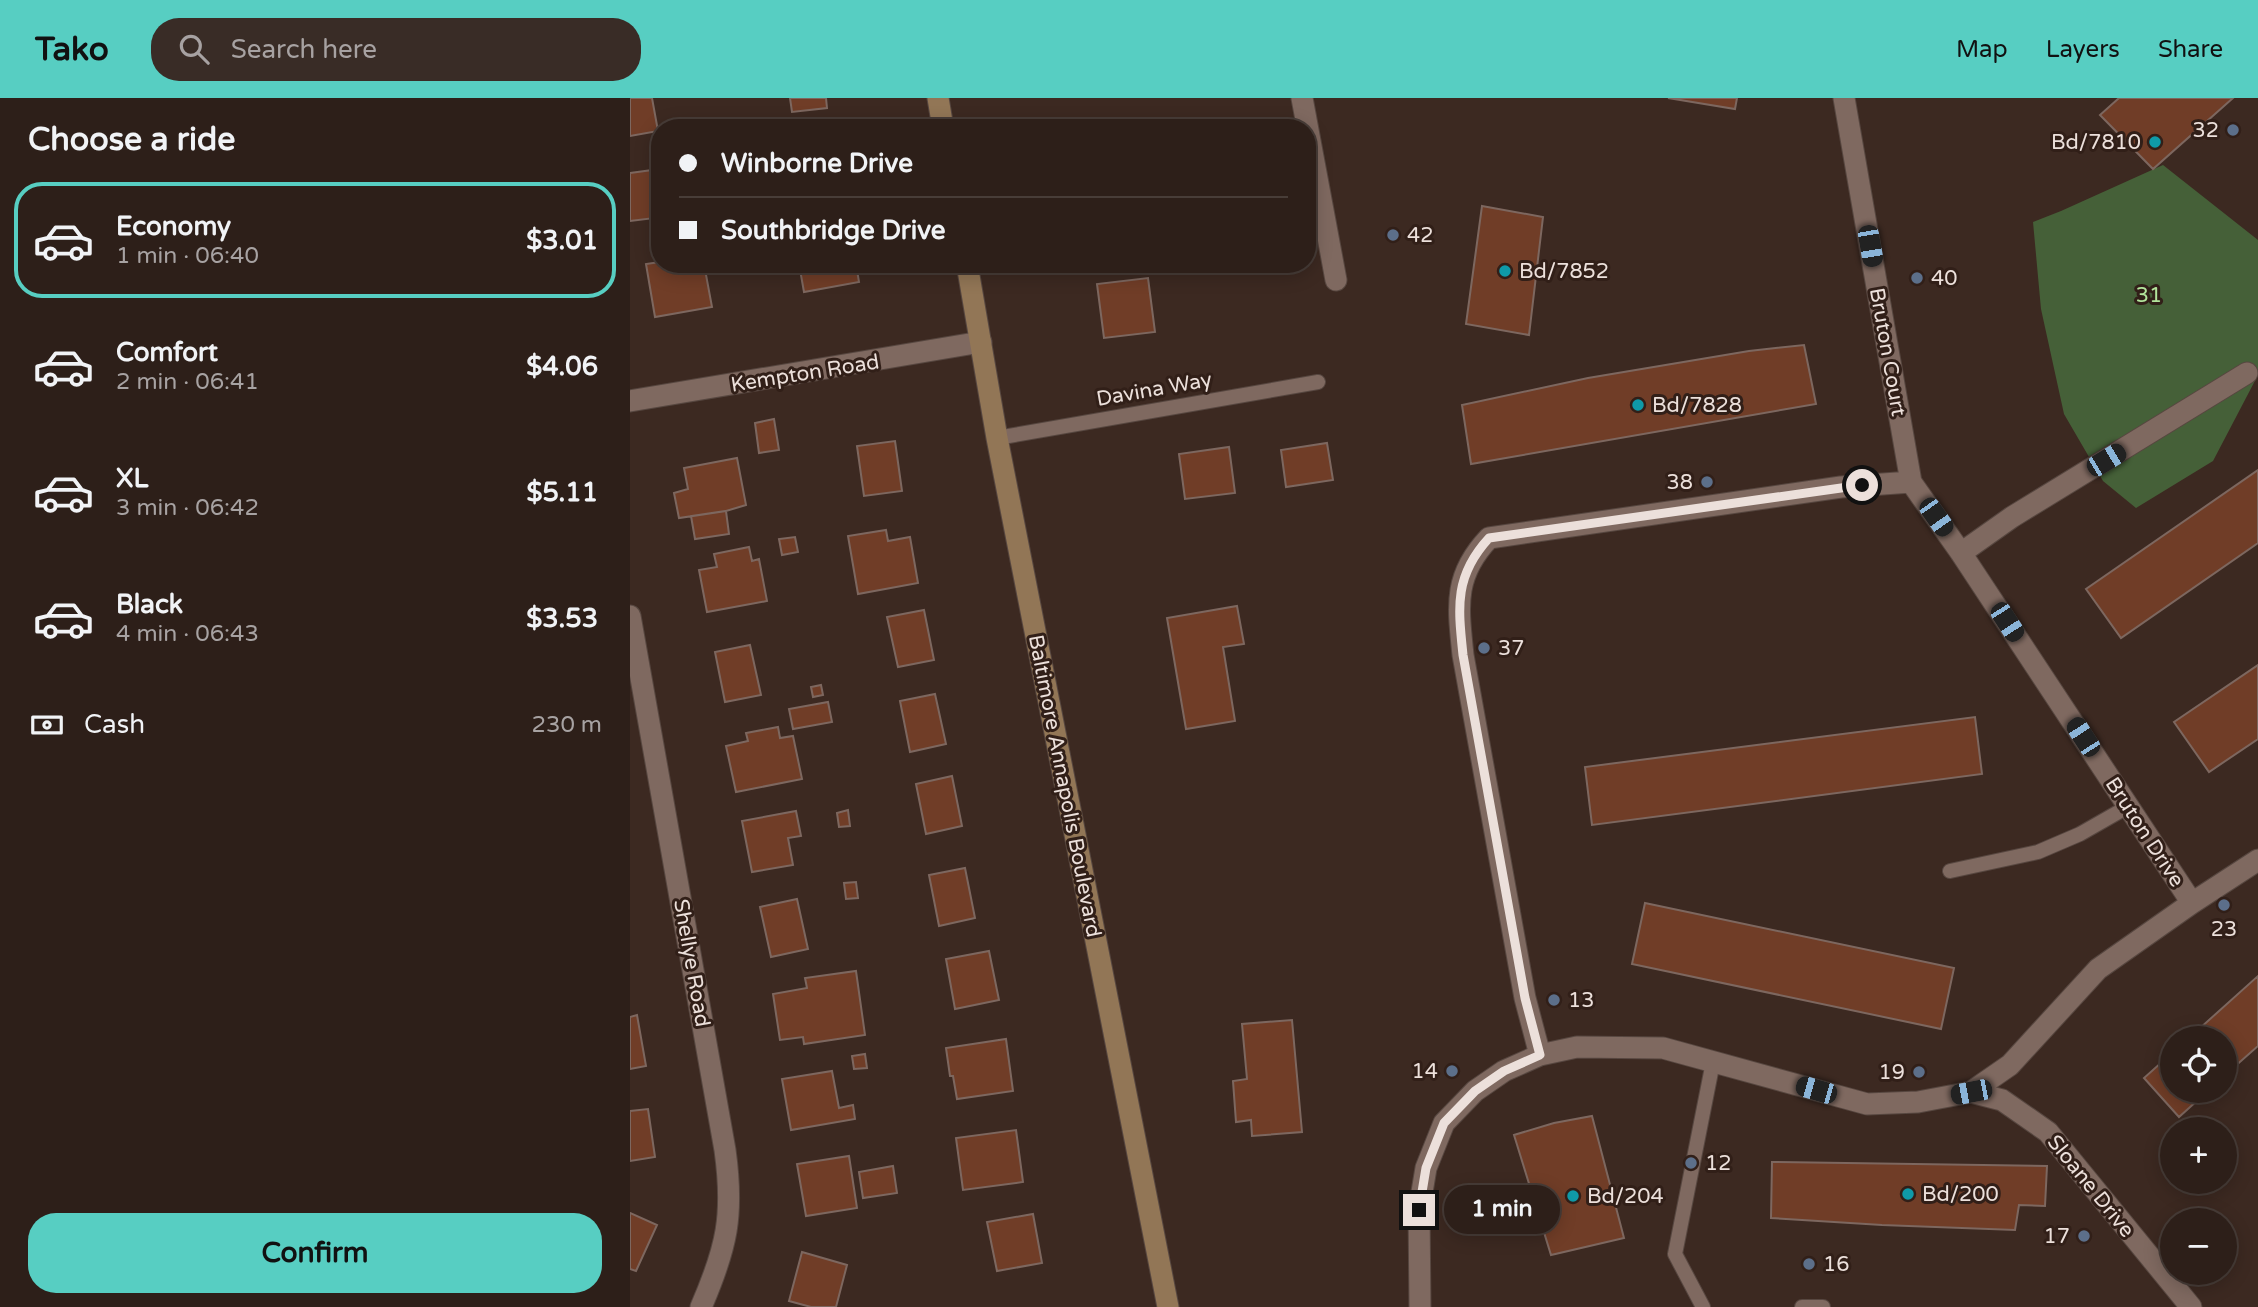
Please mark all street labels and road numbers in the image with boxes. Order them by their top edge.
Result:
street label: Bruton Court [1864,286,1911,418]
street label: Kempton Road [729,349,881,398]
street label: Davina Way [1094,367,1214,412]
street label: Baltimore Annapolis Boulevard [1023,633,1106,940]
street label: Bruton Drive [2100,773,2189,892]
street label: Shellye Road [668,897,715,1029]
street label: Sloane Drive [2042,1130,2140,1243]

